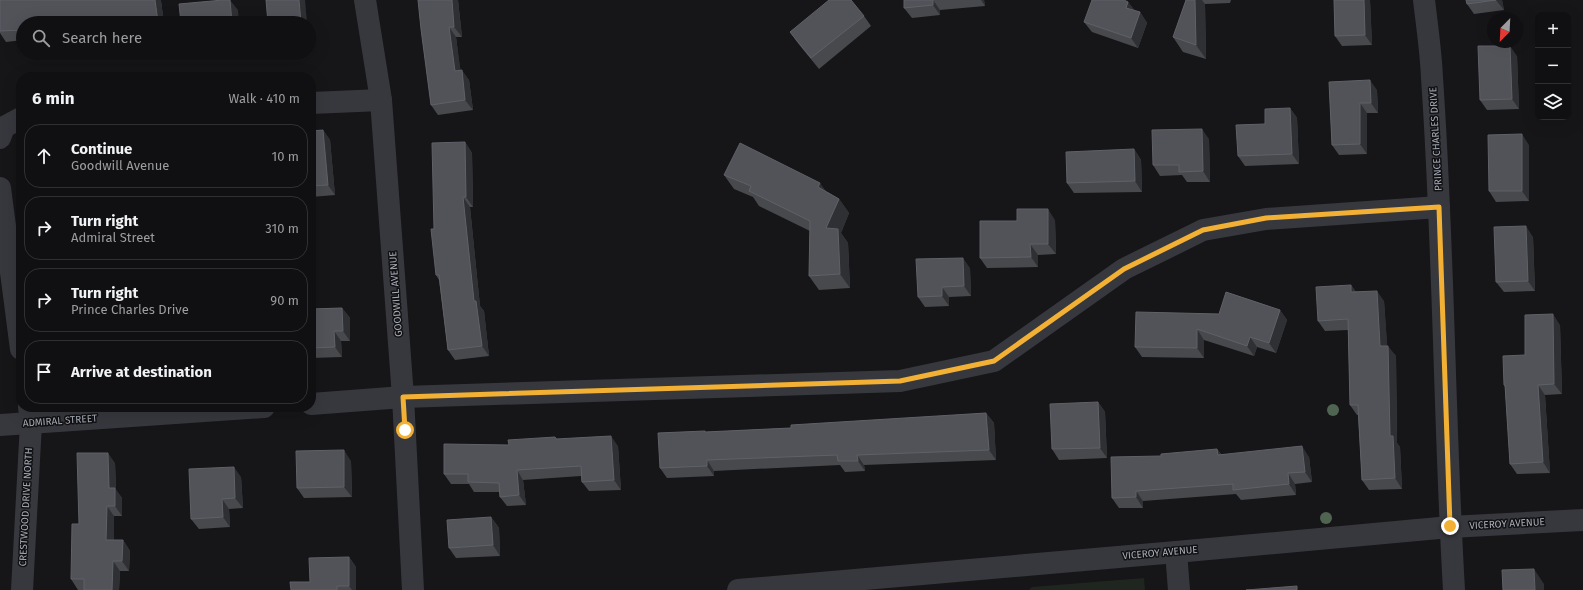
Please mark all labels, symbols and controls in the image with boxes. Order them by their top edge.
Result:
north arrow [1487,12,1523,48]
map controls [1535,12,1571,120]
button: + [1535,12,1571,48]
search box [16,16,316,60]
icon: search [30,27,52,49]
text: Search here [62,29,142,47]
button: − [1535,48,1571,84]
button: layers [1535,84,1571,120]
street label: PRINCE CHARLES DRIVE [1427,87,1445,191]
text: 6 min [32,88,75,109]
text: Walk · 410 m [229,91,300,106]
text: Continue [71,140,132,158]
icon: ahead [33,145,55,167]
text: 10 m [272,149,299,164]
text: Goodwill Avenue [71,158,169,173]
text: Turn right [71,212,138,230]
icon: right [33,217,55,239]
text: 310 m [265,221,299,236]
text: Admiral Street [71,230,155,245]
street label: GOODWILL AVENUE [387,251,405,337]
text: Turn right [71,284,138,302]
icon: right [33,289,55,311]
text: 90 m [270,293,299,308]
text: Prince Charles Drive [71,302,189,317]
icon: arrive [33,361,55,383]
text: Arrive at destination [71,363,212,381]
street label: ADMIRAL STREET [22,412,98,430]
route start [396,421,414,439]
street label: CRESTWOOD DRIVE NORTH [17,447,35,567]
street label: VICEROY AVENUE [1469,516,1545,532]
route end [1441,517,1459,535]
street label: VICEROY AVENUE [1122,544,1198,562]

